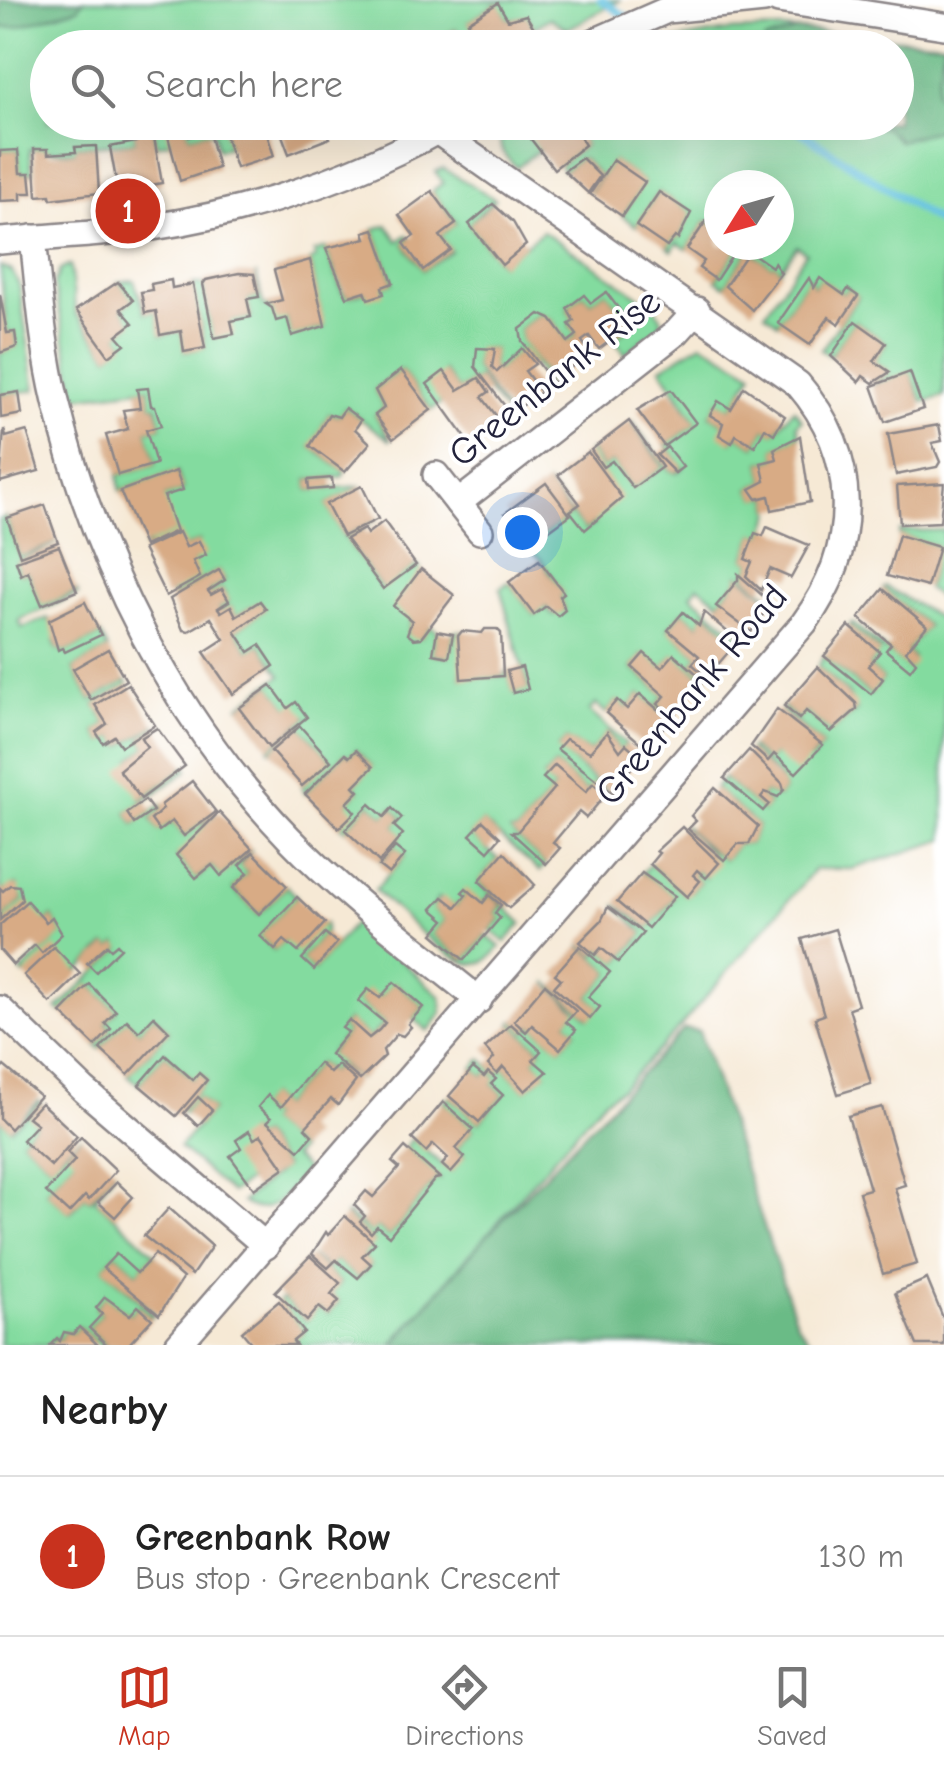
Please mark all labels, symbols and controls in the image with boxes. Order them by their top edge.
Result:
search box [30,30,914,140]
icon: search [65,58,120,113]
text: Search here [145,63,343,107]
north arrow [704,170,794,260]
pin: 1 [96,174,160,248]
street label: Greenbank Rise [440,279,669,476]
your location [497,507,548,558]
street label: Greenbank Road [587,575,797,814]
text: Nearby [40,1386,167,1435]
text: Greenbank Row [135,1516,391,1560]
text: 1 [66,1538,79,1575]
text: 130 m [818,1538,904,1575]
text: Bus stop · Greenbank Crescent [135,1560,559,1597]
tab: Map [117,1660,172,1752]
tab: Directions [405,1660,524,1752]
tab: Saved [757,1660,827,1752]

